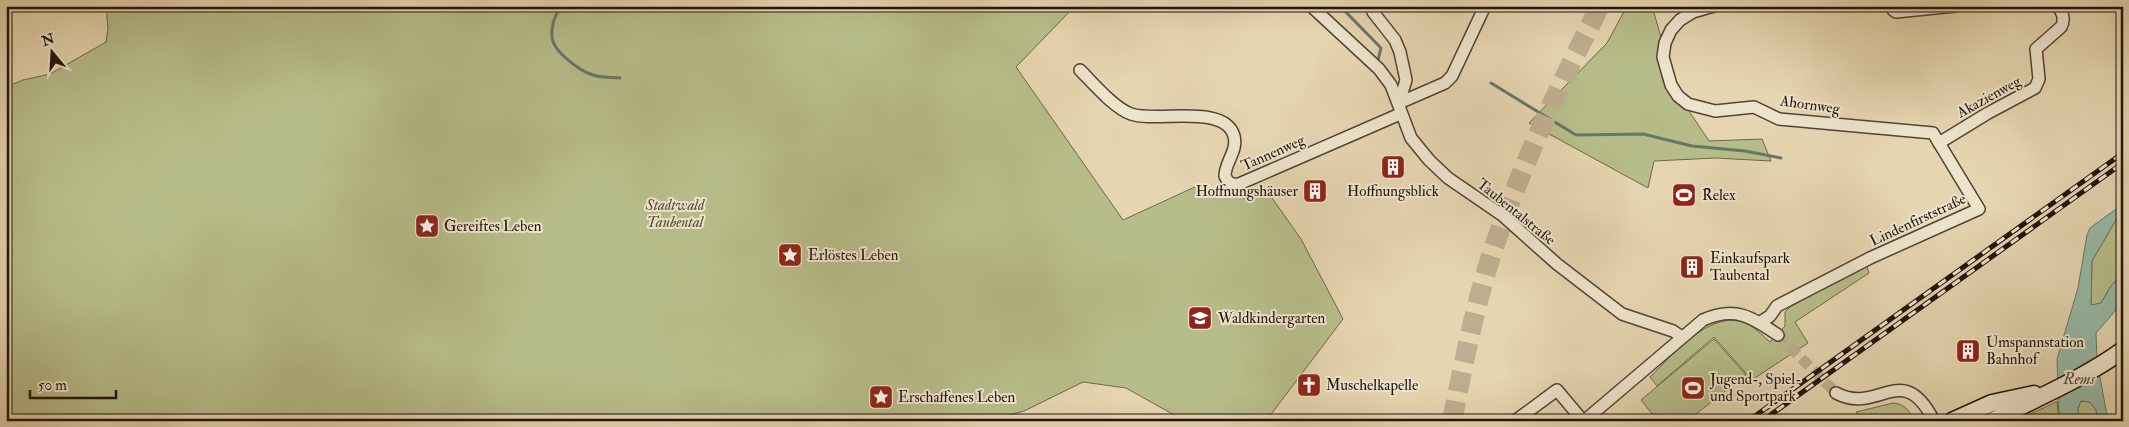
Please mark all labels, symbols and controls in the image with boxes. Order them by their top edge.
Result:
north arrow [28,28,78,78]
text: N [39,30,57,50]
street label: Akazienweg [1953,71,2025,123]
street label: Ahornweg [1778,91,1842,119]
street label: Tannenweg [1238,130,1308,175]
building icon: Hoffnungsblick [1380,154,1406,180]
street label: Taubentalstraße [1473,175,1559,249]
building icon: Hoffnungshäuser [1302,178,1328,204]
place label: Hoffnungshäuser [1196,182,1298,201]
place label: Hoffnungsblick [1347,182,1439,201]
sports icon: Relex [1671,182,1697,208]
place label: Relex [1702,186,1736,205]
street label: Lindenfirststraße [1867,189,1969,251]
park label: Stadtwald Taubental [645,196,706,232]
place icon: Gereiftes Leben [414,213,440,239]
place label: Gereiftes Leben [444,217,542,236]
place icon: Erlöstes Leben [777,242,803,268]
place label: Erlöstes Leben [808,246,899,265]
place label: Einkaufspark Taubental [1710,249,1790,285]
building icon: Einkaufspark Taubental [1679,254,1705,280]
school or university icon: Waldkindergarten [1187,305,1213,331]
place label: Waldkindergarten [1217,309,1326,328]
place label: Umspannstation Bahnhof [1986,333,2084,369]
building icon: Umspannstation Bahnhof [1955,338,1981,364]
scale bar [30,367,116,399]
water label: Rems [2062,369,2095,389]
place label: Jugend-, Spiel- und Sportpark [1709,370,1802,407]
church icon: Muschelkapelle [1296,372,1322,398]
sports icon: Jugend-, Spiel- und Sportpark [1680,375,1706,401]
text: 50 m [38,376,67,395]
place label: Muschelkapelle [1326,376,1418,396]
place icon: Erschaffenes Leben [868,384,894,410]
place label: Erschaffenes Leben [898,388,1016,407]

